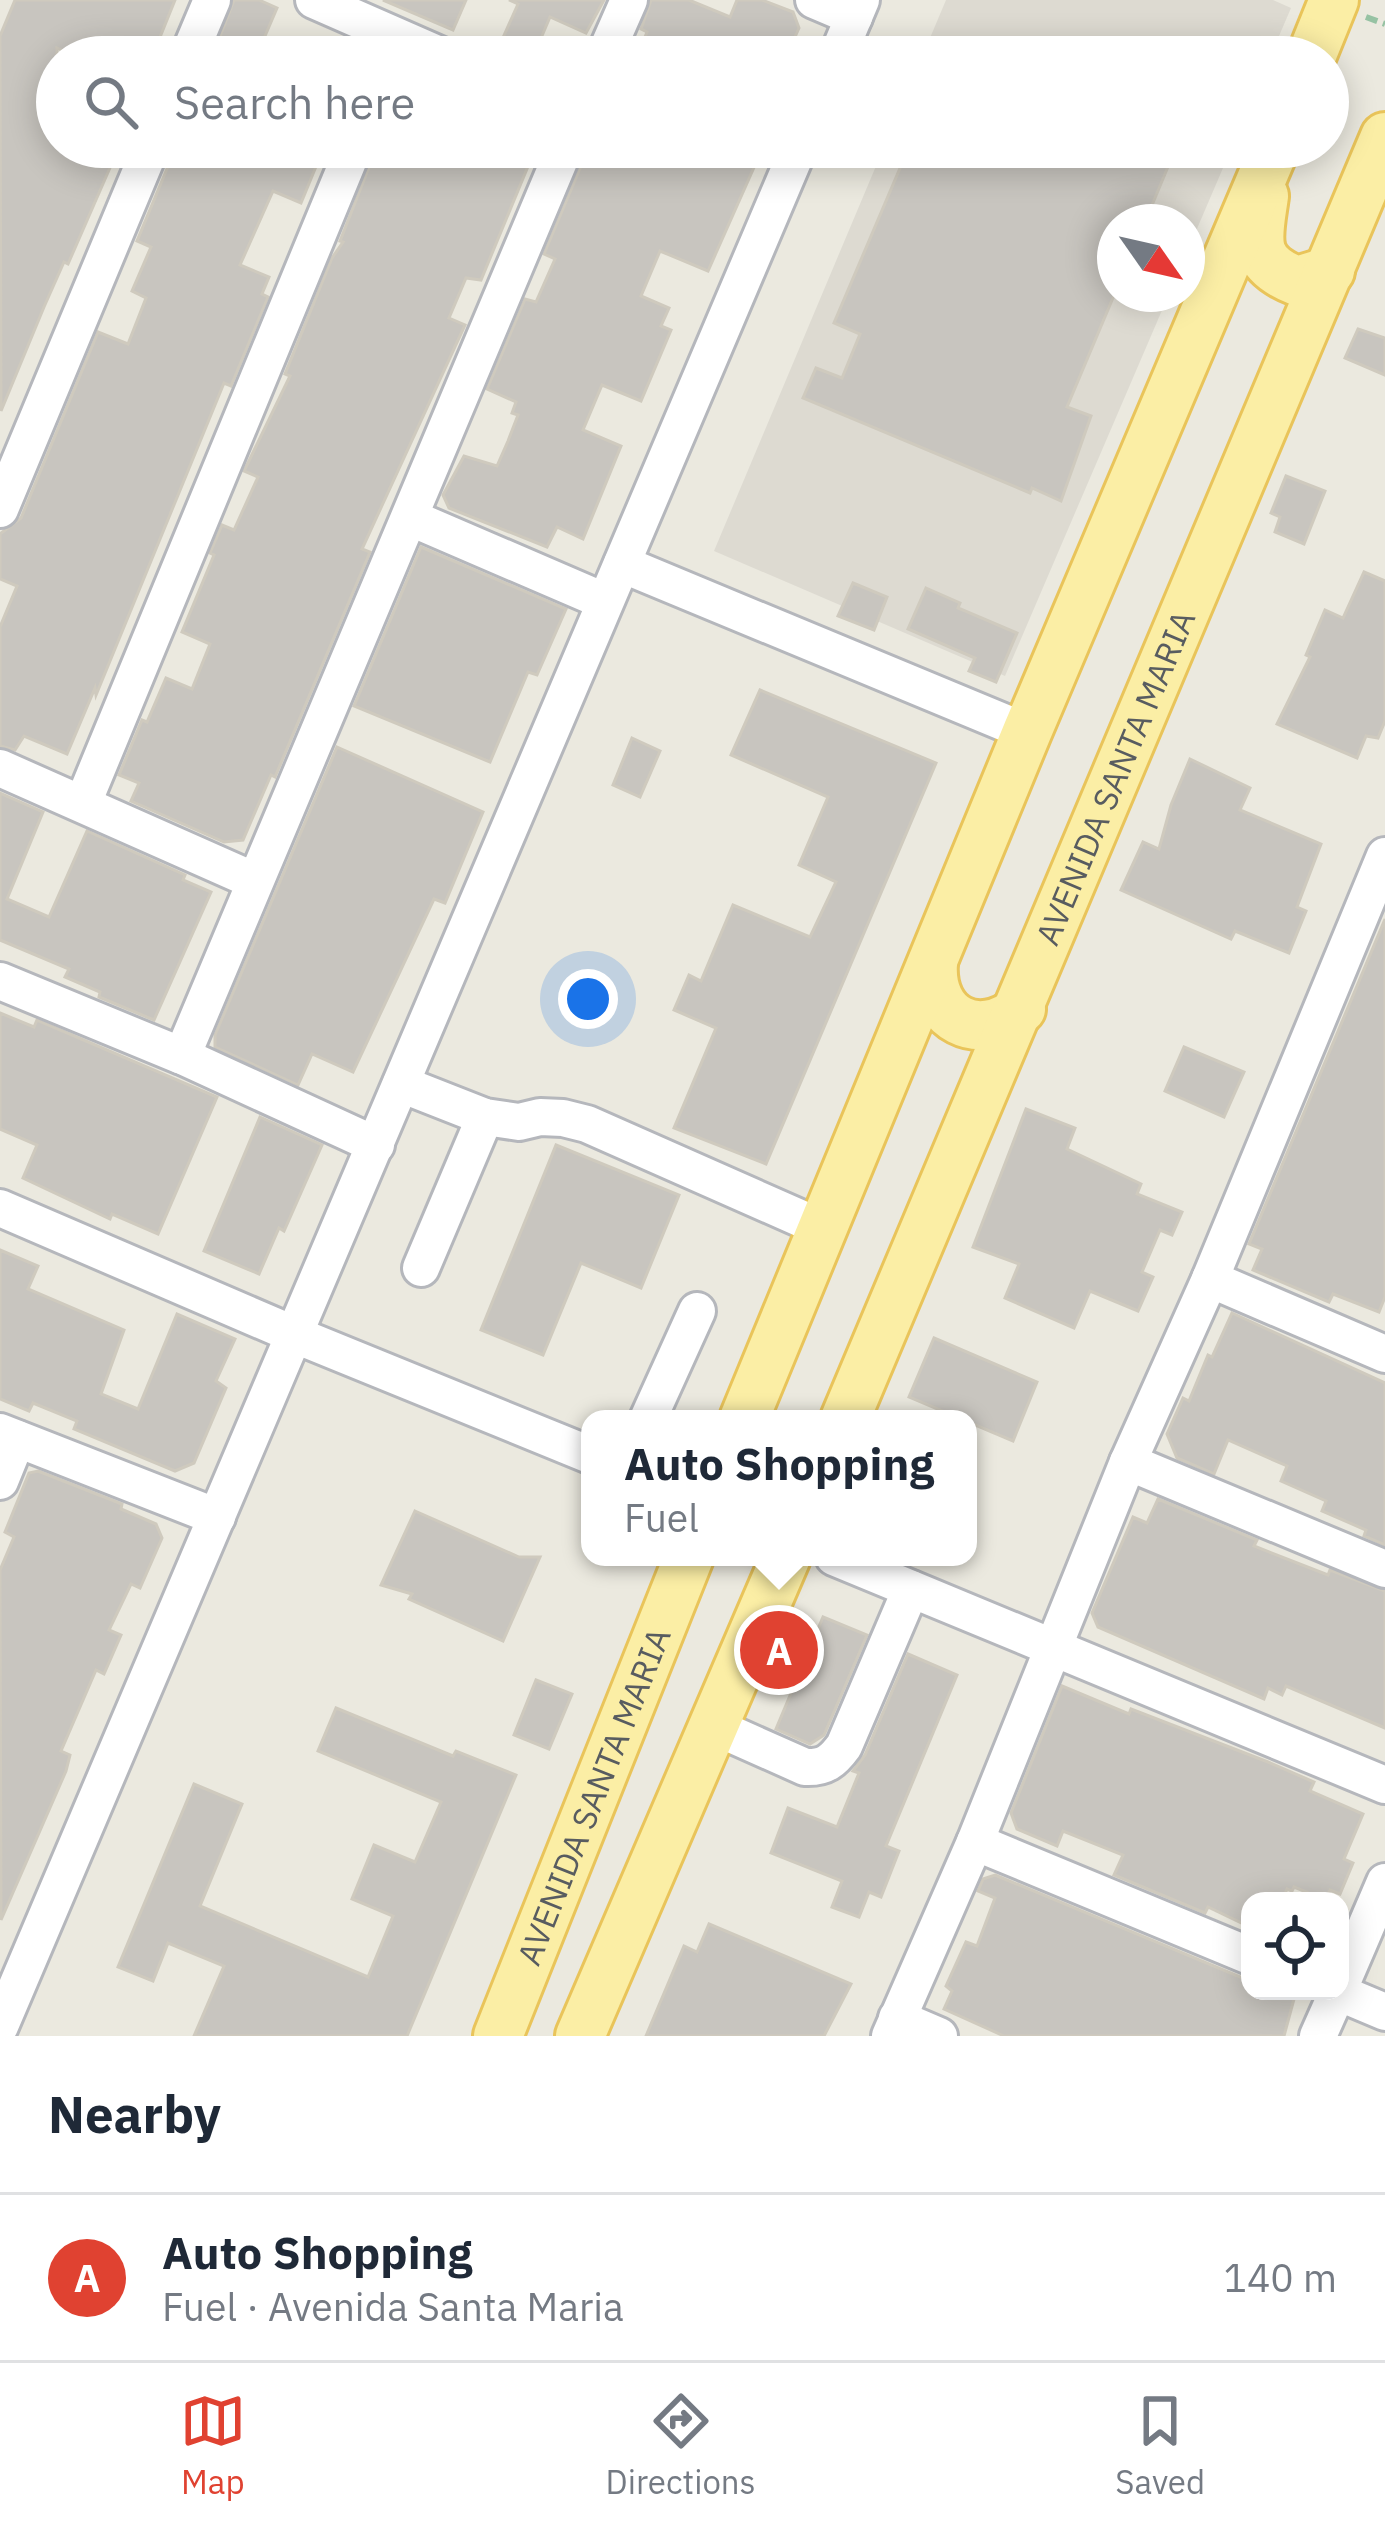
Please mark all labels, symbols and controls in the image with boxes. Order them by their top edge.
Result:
search box [36,36,1349,168]
icon: search [78,69,144,135]
text: Search here [174,73,415,131]
north arrow [1097,204,1205,312]
street label: AVENIDA SANTA MARIA [1025,604,1204,951]
your location [558,969,618,1029]
popup [581,1410,977,1566]
text: Auto Shopping [624,1434,934,1492]
text: Fuel [624,1492,699,1543]
pin: A [740,1605,818,1695]
street label: AVENIDA SANTA MARIA [507,1621,680,1971]
map controls [1241,1892,1349,2000]
button: locate [1241,1892,1349,2000]
text: Nearby [48,2081,221,2147]
text: Auto Shopping [162,2223,472,2281]
text: A [74,2252,100,2303]
text: 140 m [1224,2252,1337,2303]
text: Fuel · Avenida Santa Maria [162,2281,624,2332]
tab: Map [180,2388,246,2503]
tab: Directions [606,2388,756,2503]
tab: Saved [1115,2388,1205,2503]

